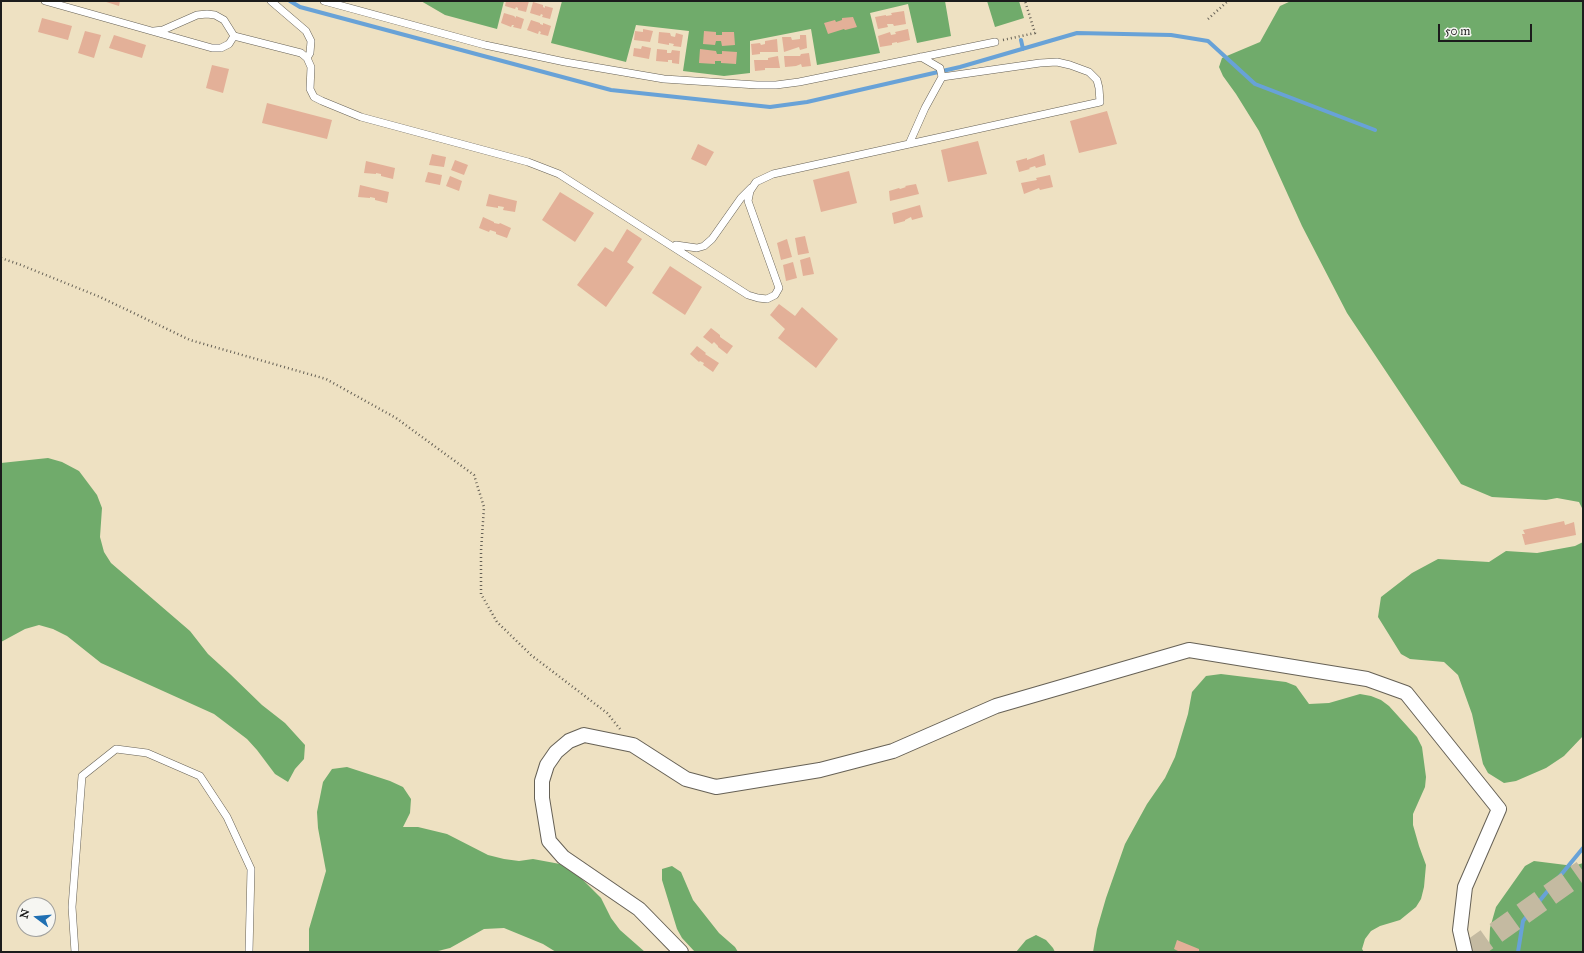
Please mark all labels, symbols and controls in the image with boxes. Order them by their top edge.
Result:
scale bar [1440,16,1534,42]
text: 50 m [1445,24,1470,38]
north arrow [16,897,56,937]
text: N [17,908,32,920]

